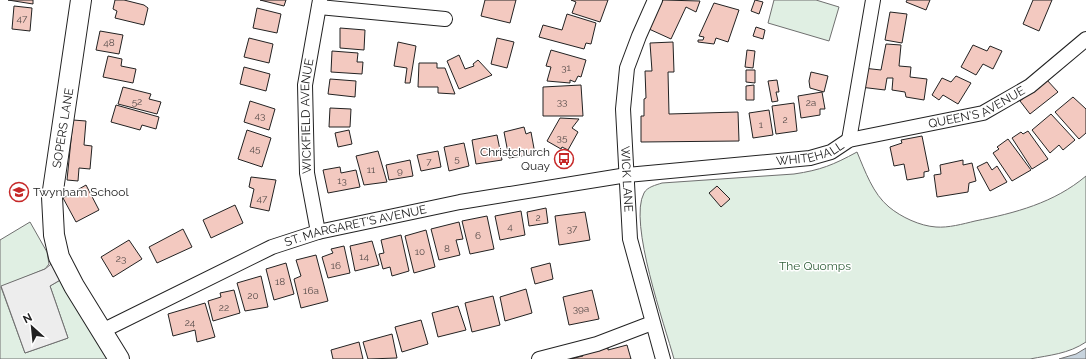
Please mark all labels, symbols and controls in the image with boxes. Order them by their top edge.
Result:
house number: 47 [17,13,28,24]
house number: 48 [103,37,115,48]
street label: WICKFIELD AVENUE [298,57,317,174]
house number: 31 [561,62,572,73]
street label: QUEEN'S AVENUE [927,83,1027,131]
street label: SOPERS LANE [50,87,76,169]
house number: 52 [132,96,142,107]
house number: 33 [557,96,567,107]
house number: 2a [806,97,816,108]
house number: 43 [255,110,265,121]
house number: 2 [782,114,788,125]
house number: 1 [759,119,764,130]
house number: 35 [557,132,568,143]
street label: WHITEHALL [775,138,847,168]
house number: 45 [250,143,261,154]
place label: Christchurch Quay [480,145,550,173]
street label: WICK LANE [618,146,636,213]
bus stop icon: Christchurch Quay [553,148,575,170]
house number: 5 [454,153,460,164]
house number: 7 [426,156,432,167]
house number: 11 [367,164,376,175]
house number: 9 [397,165,403,176]
house number: 13 [337,175,347,186]
school or university icon: Twynham School [8,181,30,203]
place label: Twynham School [33,185,129,199]
house number: 47 [257,193,268,204]
street label: ST. MARGARET'S AVENUE [283,202,428,249]
house number: 2 [535,212,541,223]
house number: 4 [507,221,513,232]
house number: 37 [567,223,578,234]
house number: 6 [475,230,481,241]
house number: 8 [444,243,450,254]
house number: 10 [415,246,425,257]
house number: 14 [359,251,369,262]
house number: 23 [116,253,126,264]
park label: The Quomps [779,259,851,273]
house number: 16 [331,260,341,271]
house number: 18 [275,276,285,287]
house number: 16a [303,285,319,296]
house number: 20 [247,290,259,301]
house number: 22 [219,302,229,313]
house number: 39a [573,303,589,314]
north arrow [12,307,52,347]
text: N [21,311,34,326]
house number: 24 [185,317,196,328]

